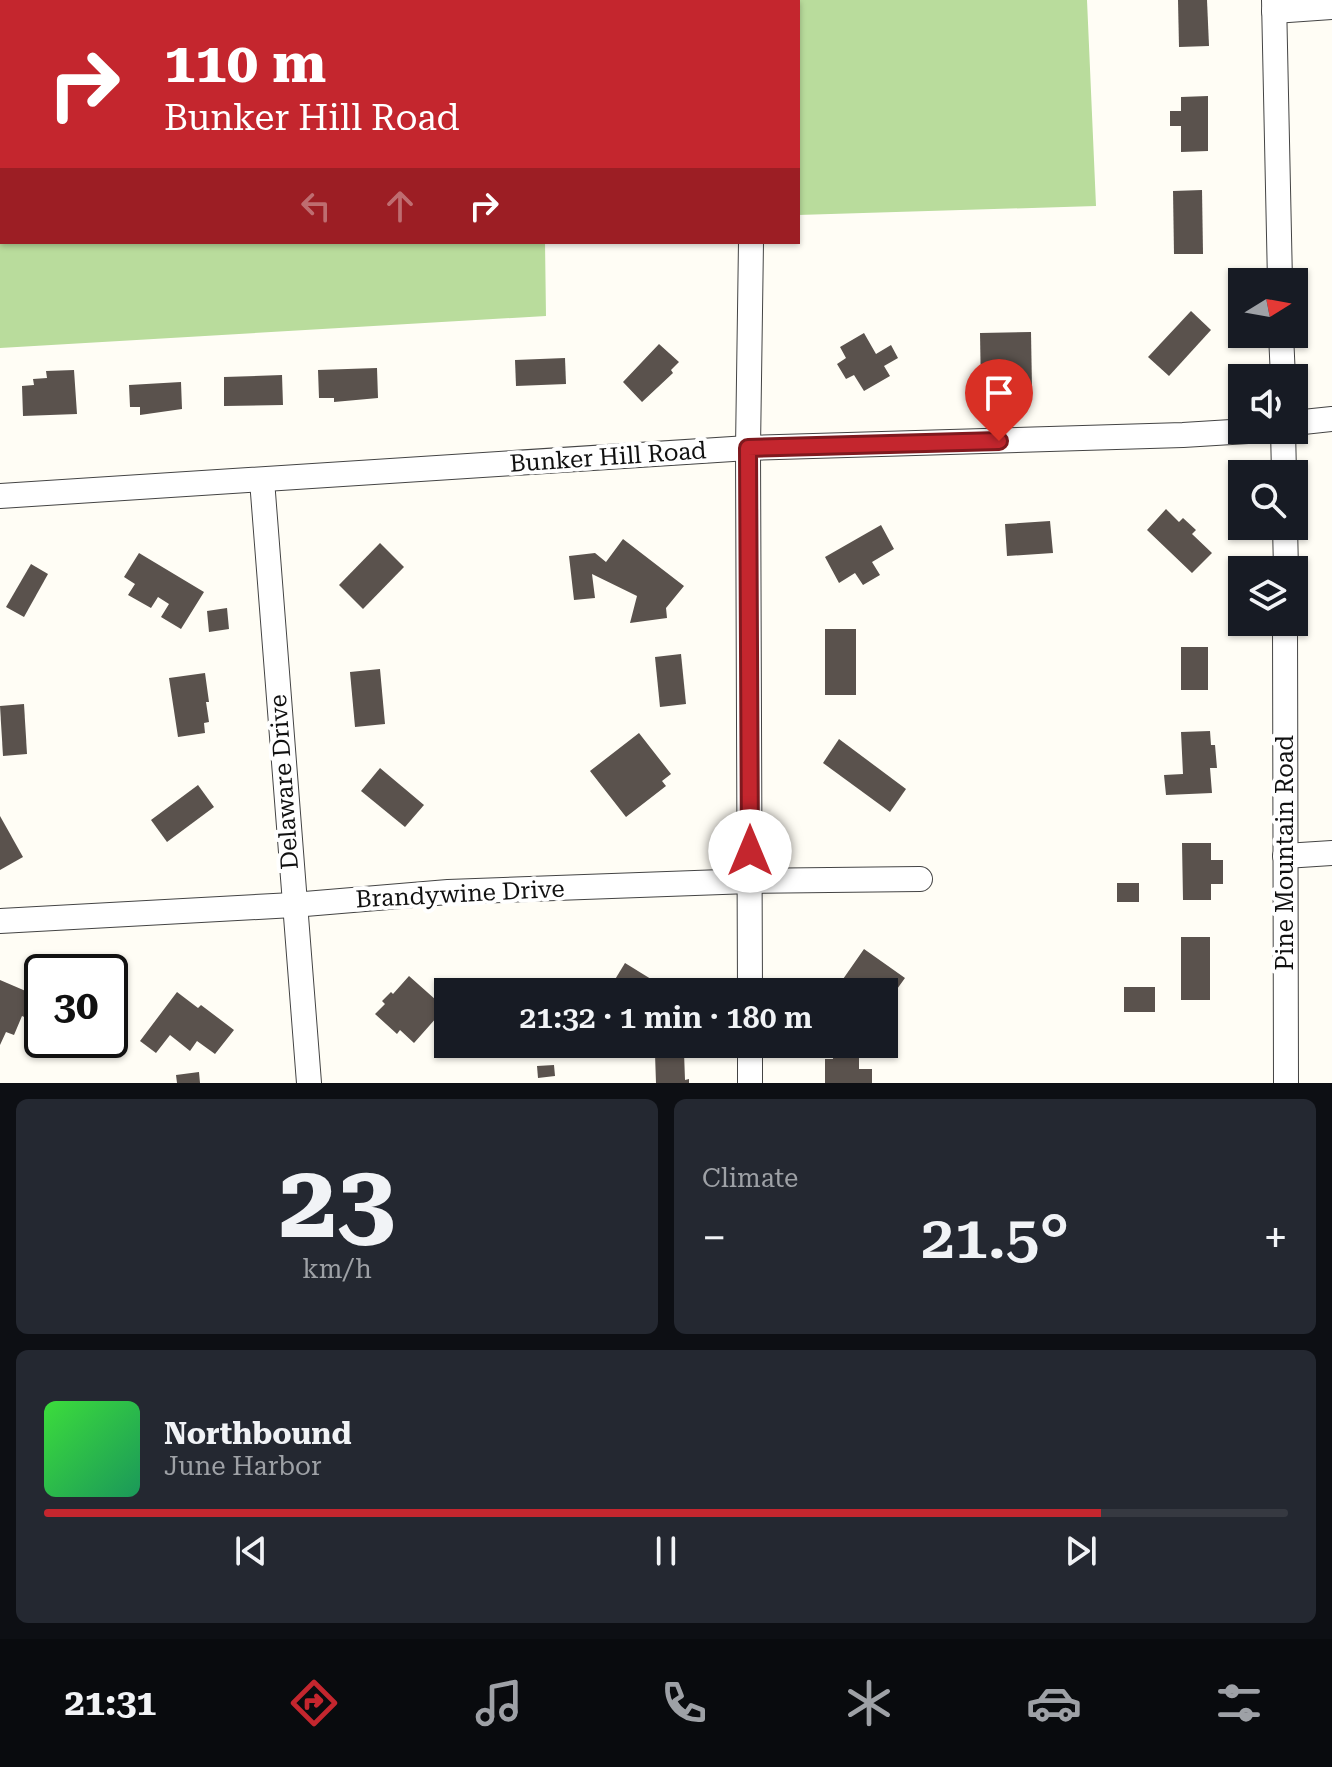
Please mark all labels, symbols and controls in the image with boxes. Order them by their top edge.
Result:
text: 110 m [164,30,326,96]
icon: right [32,32,136,136]
text: Bunker Hill Road [164,97,460,139]
icon: left [294,184,338,228]
icon: ahead [378,184,422,228]
icon: right [462,184,506,228]
north arrow [1228,268,1308,348]
map controls [1228,268,1308,636]
pin [965,359,1033,441]
button: sound [1228,364,1308,444]
icon: arrive [977,371,1021,415]
street label: Bunker Hill Road [509,436,707,478]
button: search [1228,460,1308,540]
button: layers [1228,556,1308,636]
street label: Delaware Drive [264,693,304,871]
street label: Pine Mountain Road [1271,735,1299,971]
position arrow [708,809,792,893]
street label: Brandywine Drive [355,875,565,913]
speed limit sign: 30 [24,954,128,1058]
text: 21:32 · 1 min · 180 m [520,1000,812,1035]
text: 23 [279,1141,395,1262]
text: Climate [702,1163,798,1193]
text: 21.5° [921,1202,1069,1273]
text: − [702,1212,727,1264]
text: + [1263,1212,1288,1264]
text: km/h [302,1254,372,1284]
text: Northbound [164,1416,352,1451]
text: June Harbor [164,1451,322,1481]
icon: previous [229,1529,273,1573]
icon: pause [644,1529,688,1573]
icon: next [1059,1529,1103,1573]
icon: directions [286,1675,342,1731]
icon: music [471,1675,527,1731]
icon: phone [656,1675,712,1731]
icon: climate [841,1675,897,1731]
icon: car [1026,1675,1082,1731]
icon: filters [1211,1675,1267,1731]
text: 21:31 [65,1682,156,1724]

